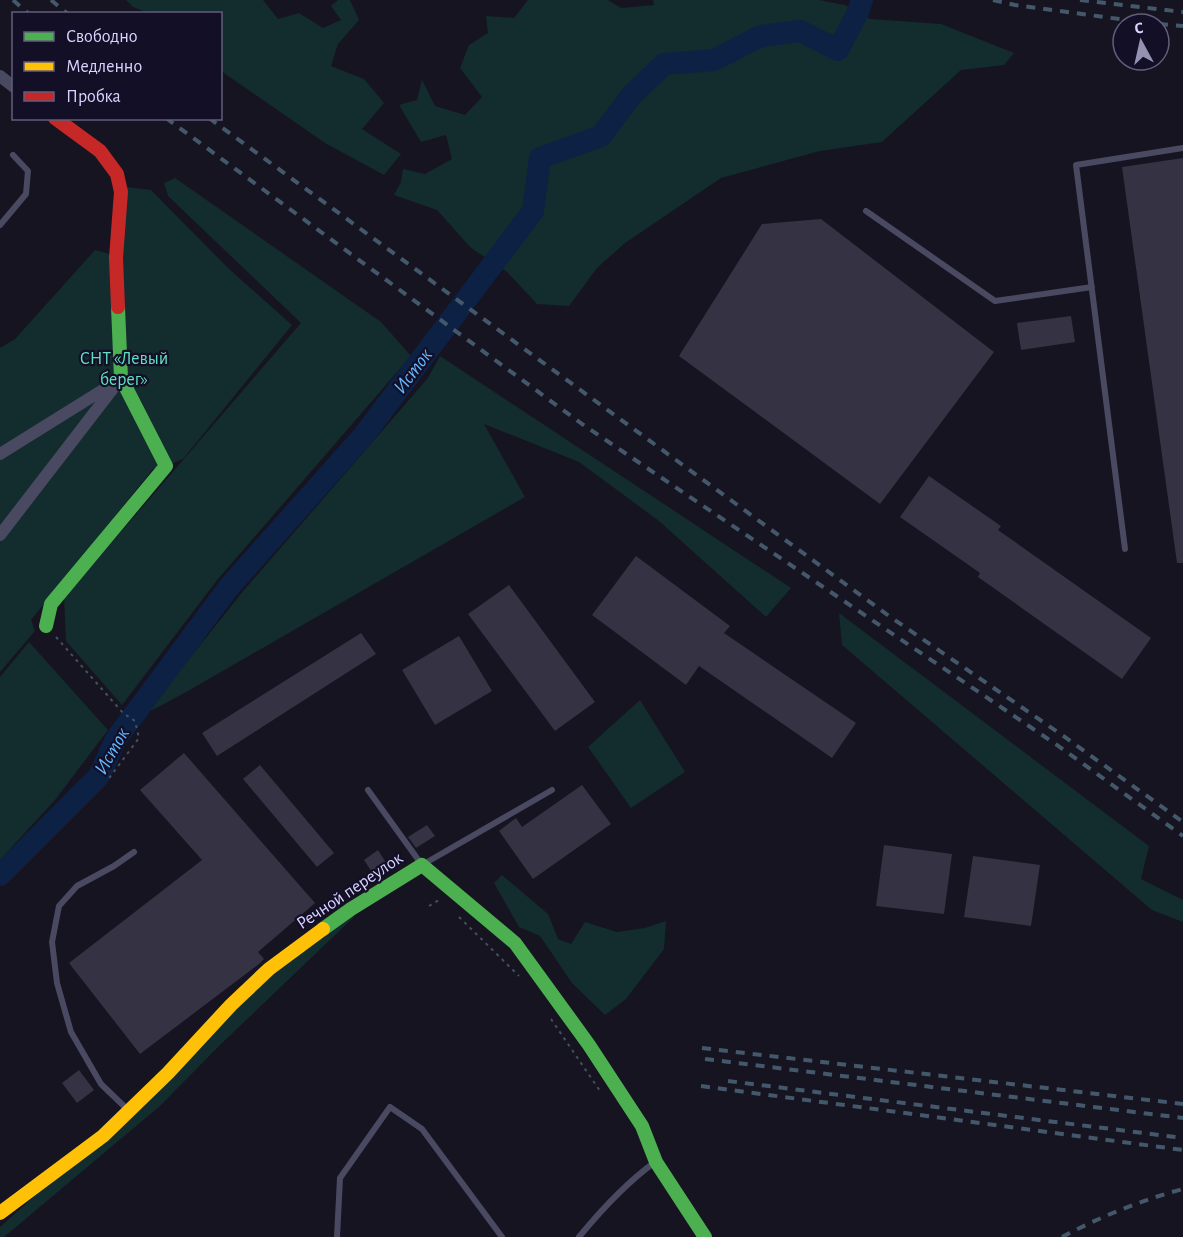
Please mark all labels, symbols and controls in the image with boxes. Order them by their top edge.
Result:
legend [12,12,222,120]
north arrow [1111,12,1171,72]
text: С [1134,20,1145,37]
text: Свободно [66,27,138,46]
text: Медленно [66,58,142,76]
text: Пробка [66,87,121,106]
water label: Исток [390,344,436,397]
park label: СНТ «Левый берег» [80,350,168,389]
water label: Исток [91,724,134,778]
street label: Речной переулок [294,849,407,933]

